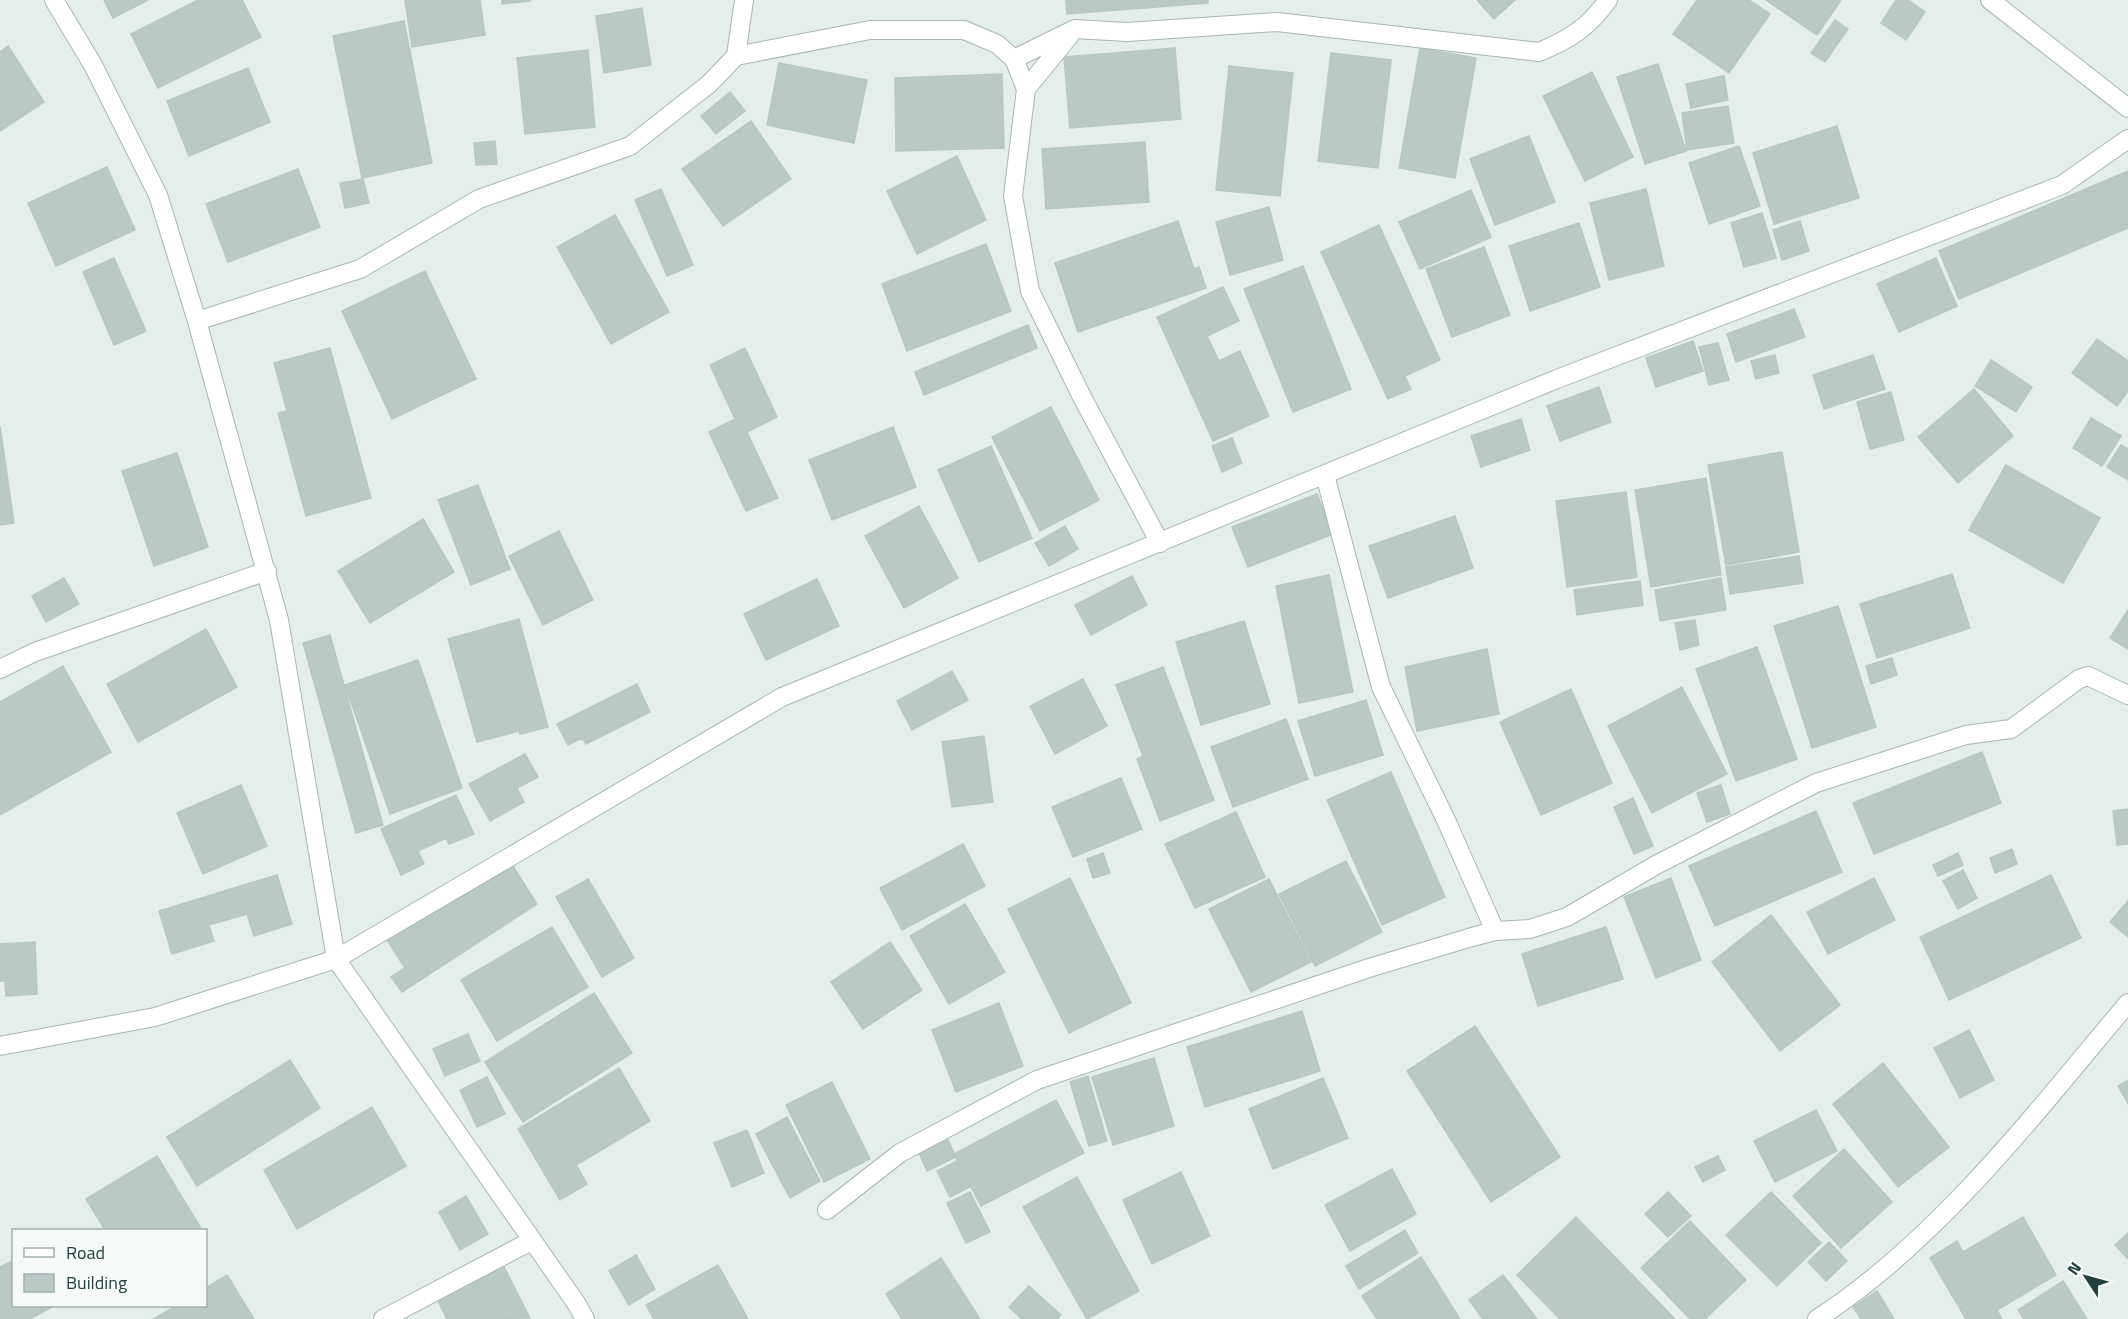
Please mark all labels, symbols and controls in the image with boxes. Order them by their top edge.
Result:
legend [12,1229,207,1307]
text: Road [66,1239,105,1266]
north arrow [2056,1247,2116,1307]
text: N [2061,1257,2087,1280]
text: Building [66,1269,127,1296]

